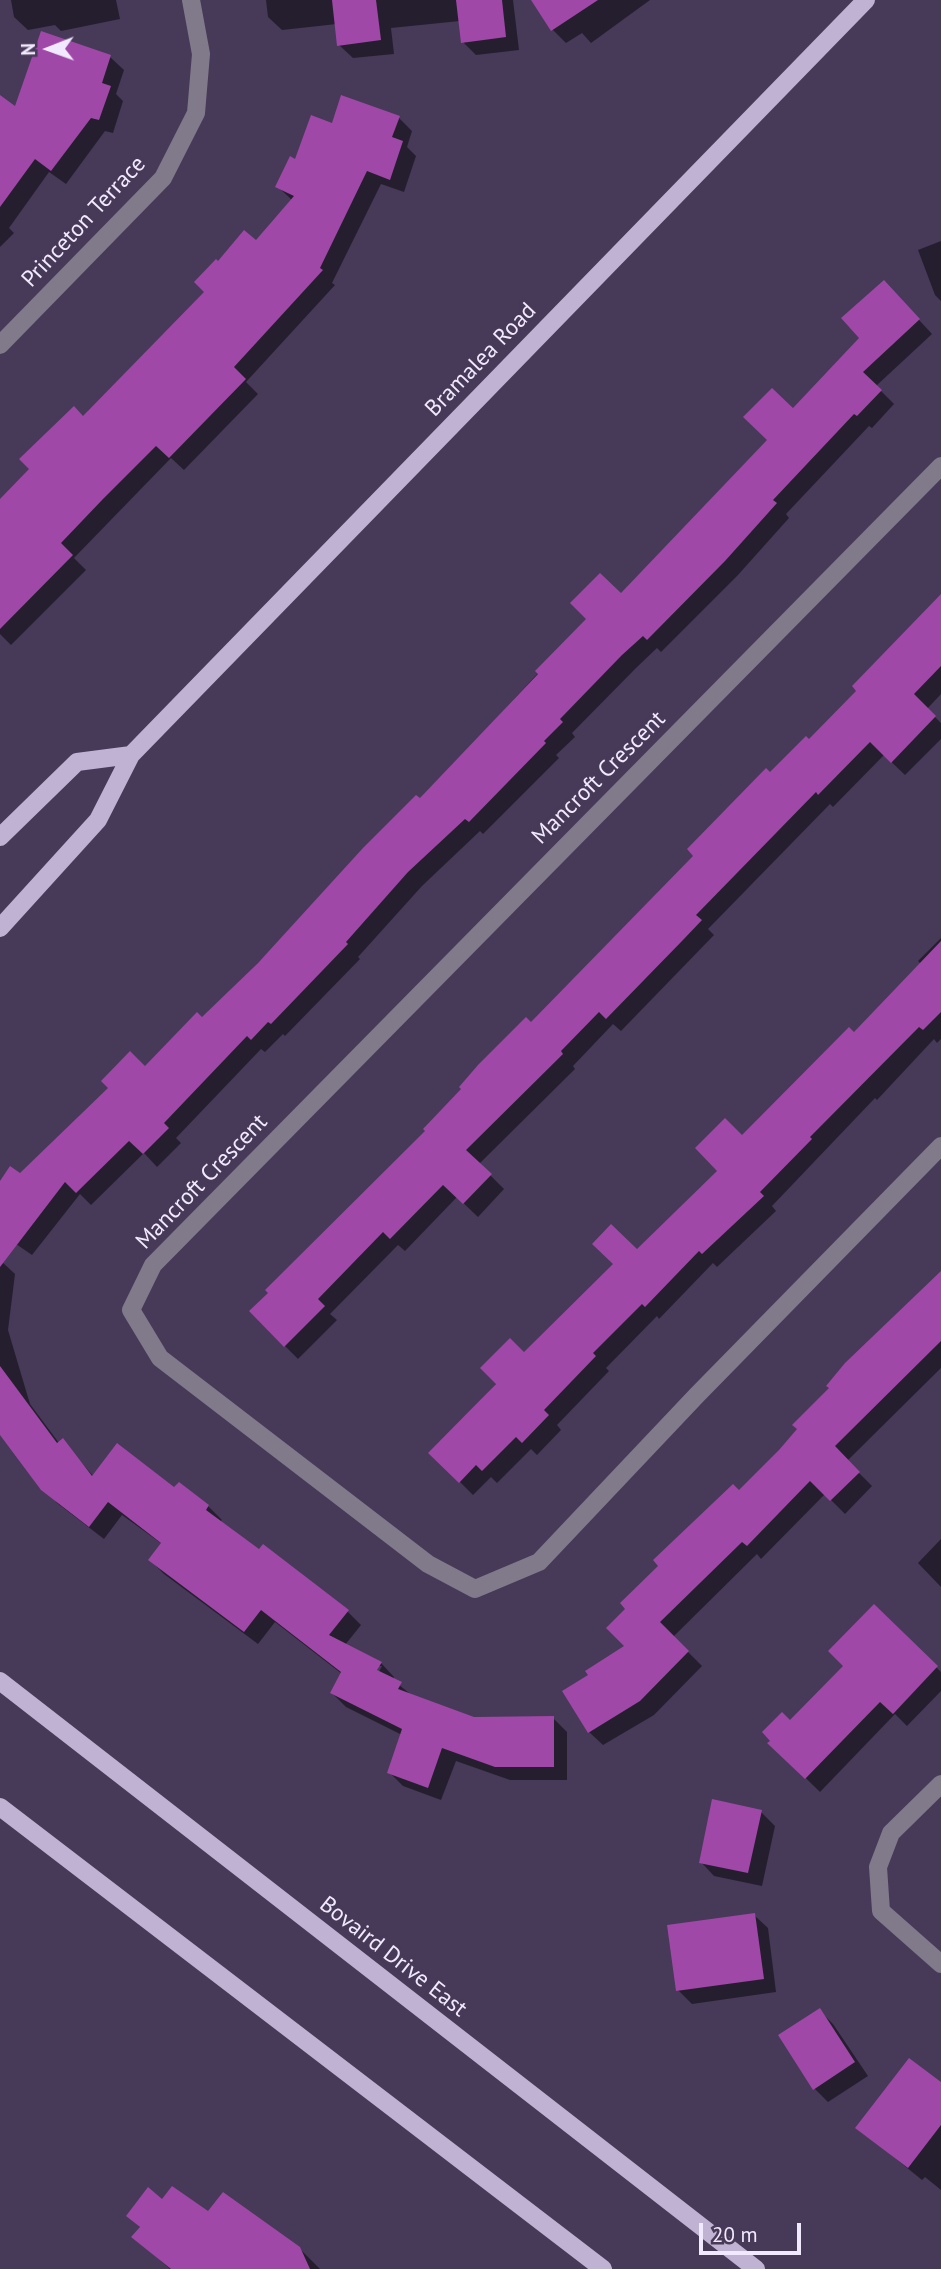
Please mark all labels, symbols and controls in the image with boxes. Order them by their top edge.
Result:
north arrow [14,14,84,84]
text: N [16,43,40,56]
street label: Princeton Terrace [16,151,152,293]
street label: Bramalea Road [420,297,542,423]
street label: Mancroft Crescent [527,706,671,850]
street label: Mancroft Crescent [131,1109,273,1255]
street label: Bovaird Drive East [314,1891,472,2023]
scale bar [703,2210,804,2254]
text: 20 m [712,2221,758,2248]

